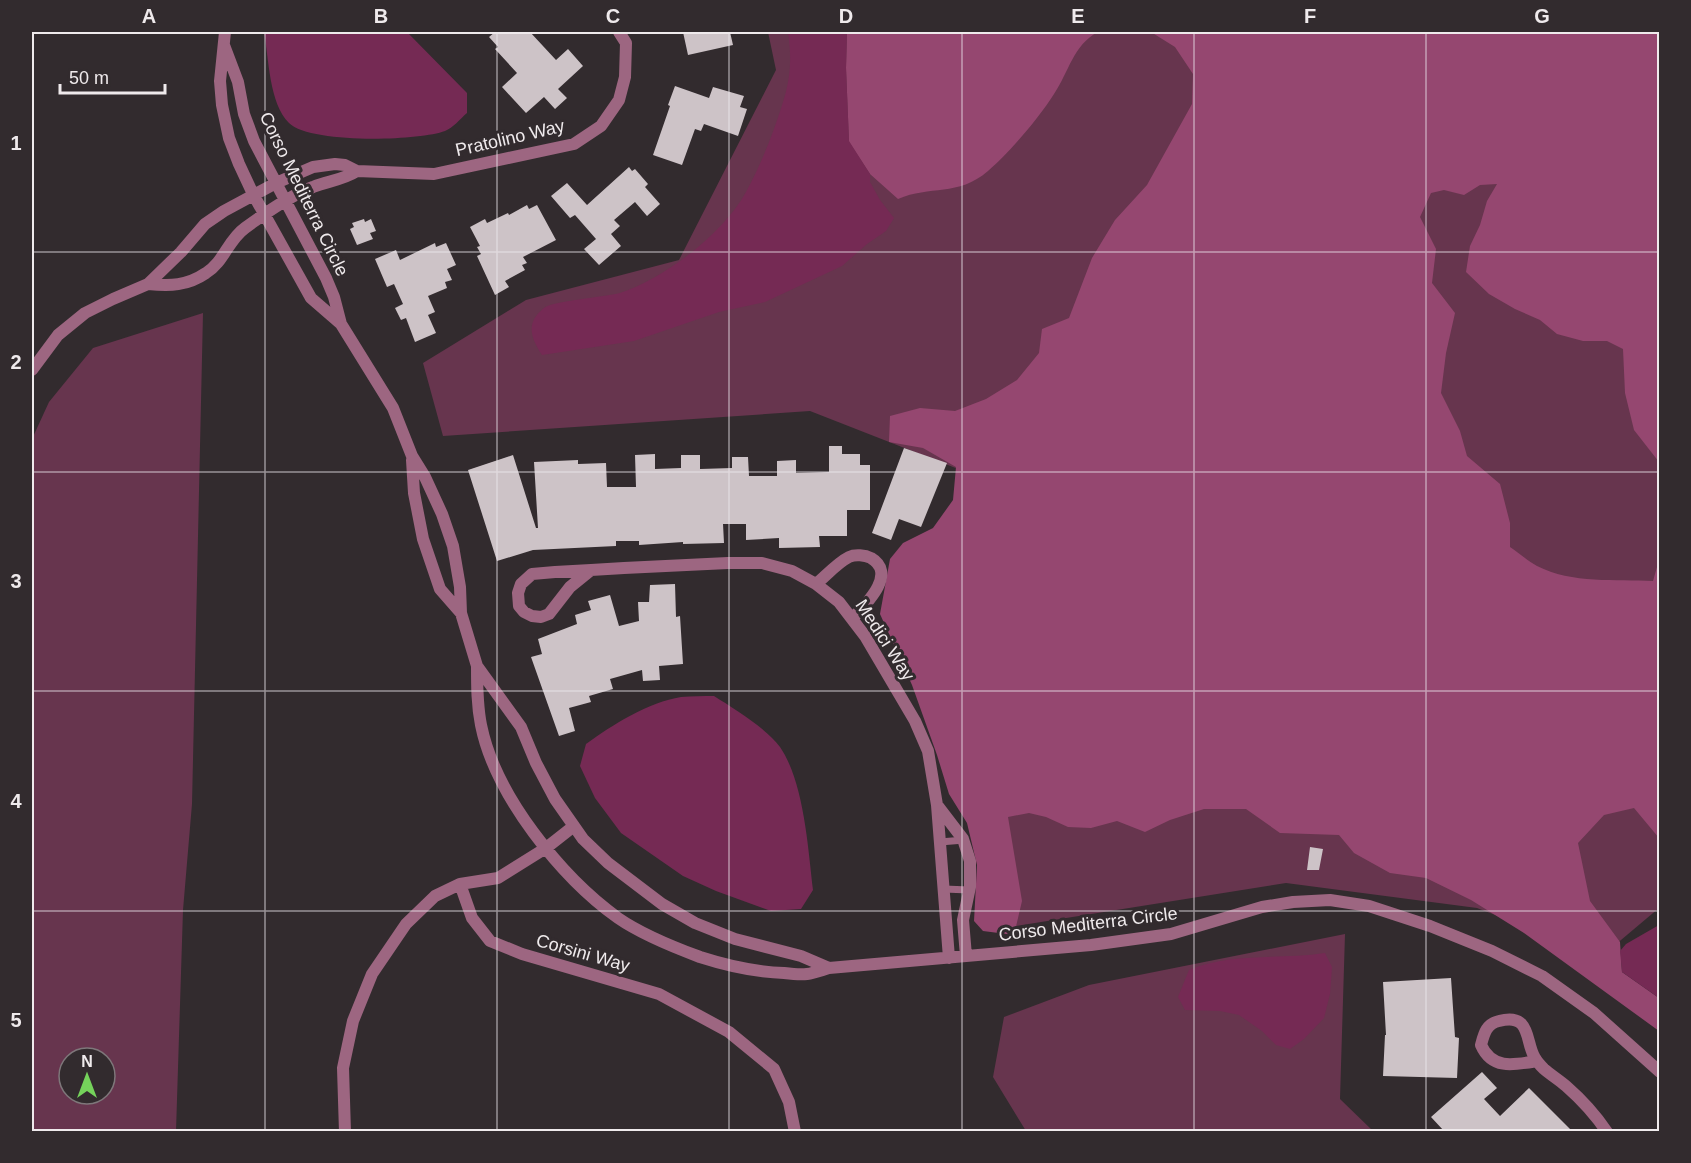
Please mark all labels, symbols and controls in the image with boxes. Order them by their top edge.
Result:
text: A [142,5,156,27]
text: B [374,5,388,27]
text: C [606,5,620,27]
text: D [839,5,853,27]
text: E [1071,5,1085,27]
text: F [1304,5,1316,27]
text: G [1534,5,1550,27]
scale bar [60,57,165,95]
text: 50 m [69,68,109,88]
street label: Corso Mediterra Circle [256,109,352,279]
street label: Pratolino Way [453,116,567,160]
text: 1 [10,132,22,154]
text: 2 [10,351,22,373]
text: 3 [10,570,22,592]
street label: Medici Way [851,596,919,684]
text: 4 [10,790,22,812]
street label: Corso Mediterra Circle [997,903,1179,945]
street label: Corsini Way [534,930,632,976]
text: 5 [10,1009,22,1031]
north arrow [57,1046,117,1106]
text: N [81,1053,93,1070]

